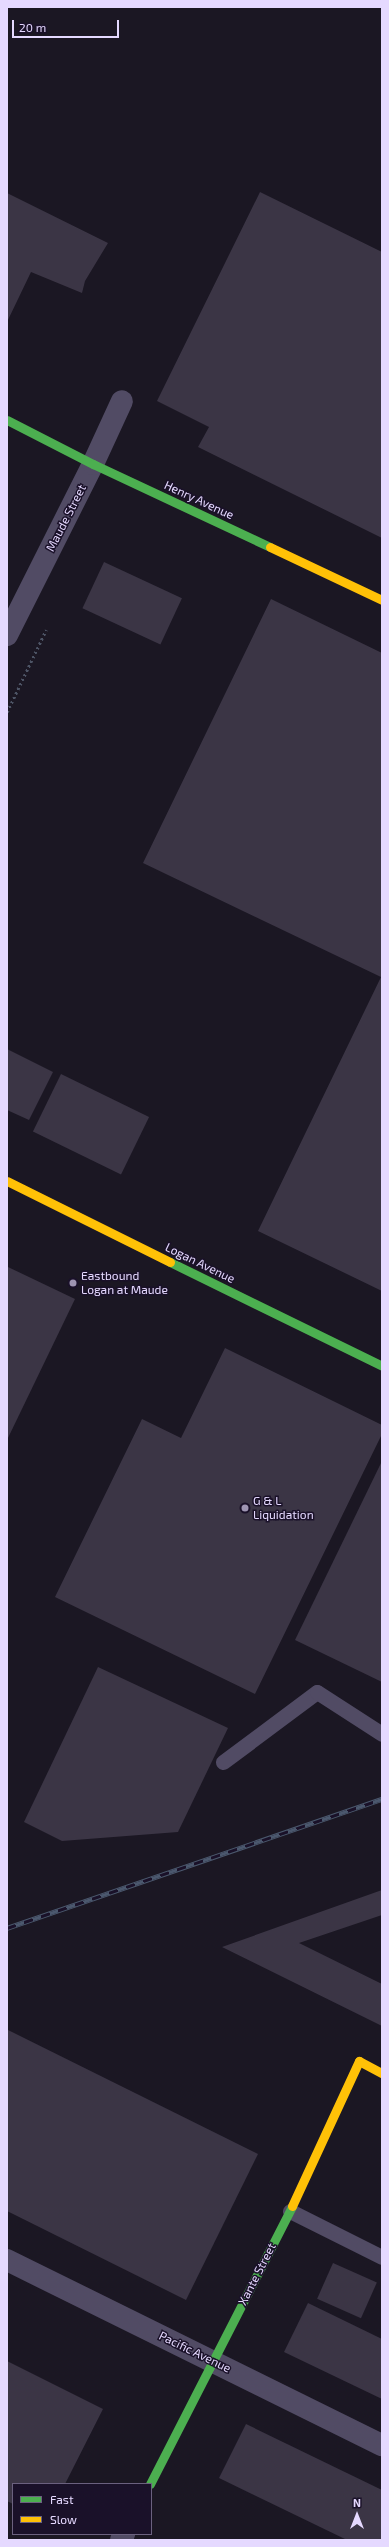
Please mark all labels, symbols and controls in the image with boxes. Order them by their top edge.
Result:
scale bar [14,12,121,38]
text: 20 m [19,20,46,34]
street label: Henry Avenue [162,478,236,522]
street label: Maude Street [43,482,89,554]
street label: Logan Avenue [163,1240,237,1286]
place label: Eastbound Logan at Maude [81,1269,168,1297]
marker: Eastbound Logan at Maude [68,1278,78,1288]
place label: G & L Liquidation [253,1494,314,1522]
marker: G & L Liquidation [240,1503,250,1513]
street label: Xante Street [235,2240,279,2308]
street label: Pacific Avenue [157,2328,233,2376]
legend [12,2483,152,2535]
text: Fast [50,2492,73,2506]
north arrow [337,2495,377,2535]
text: N [353,2496,361,2509]
text: Slow [50,2512,77,2526]

